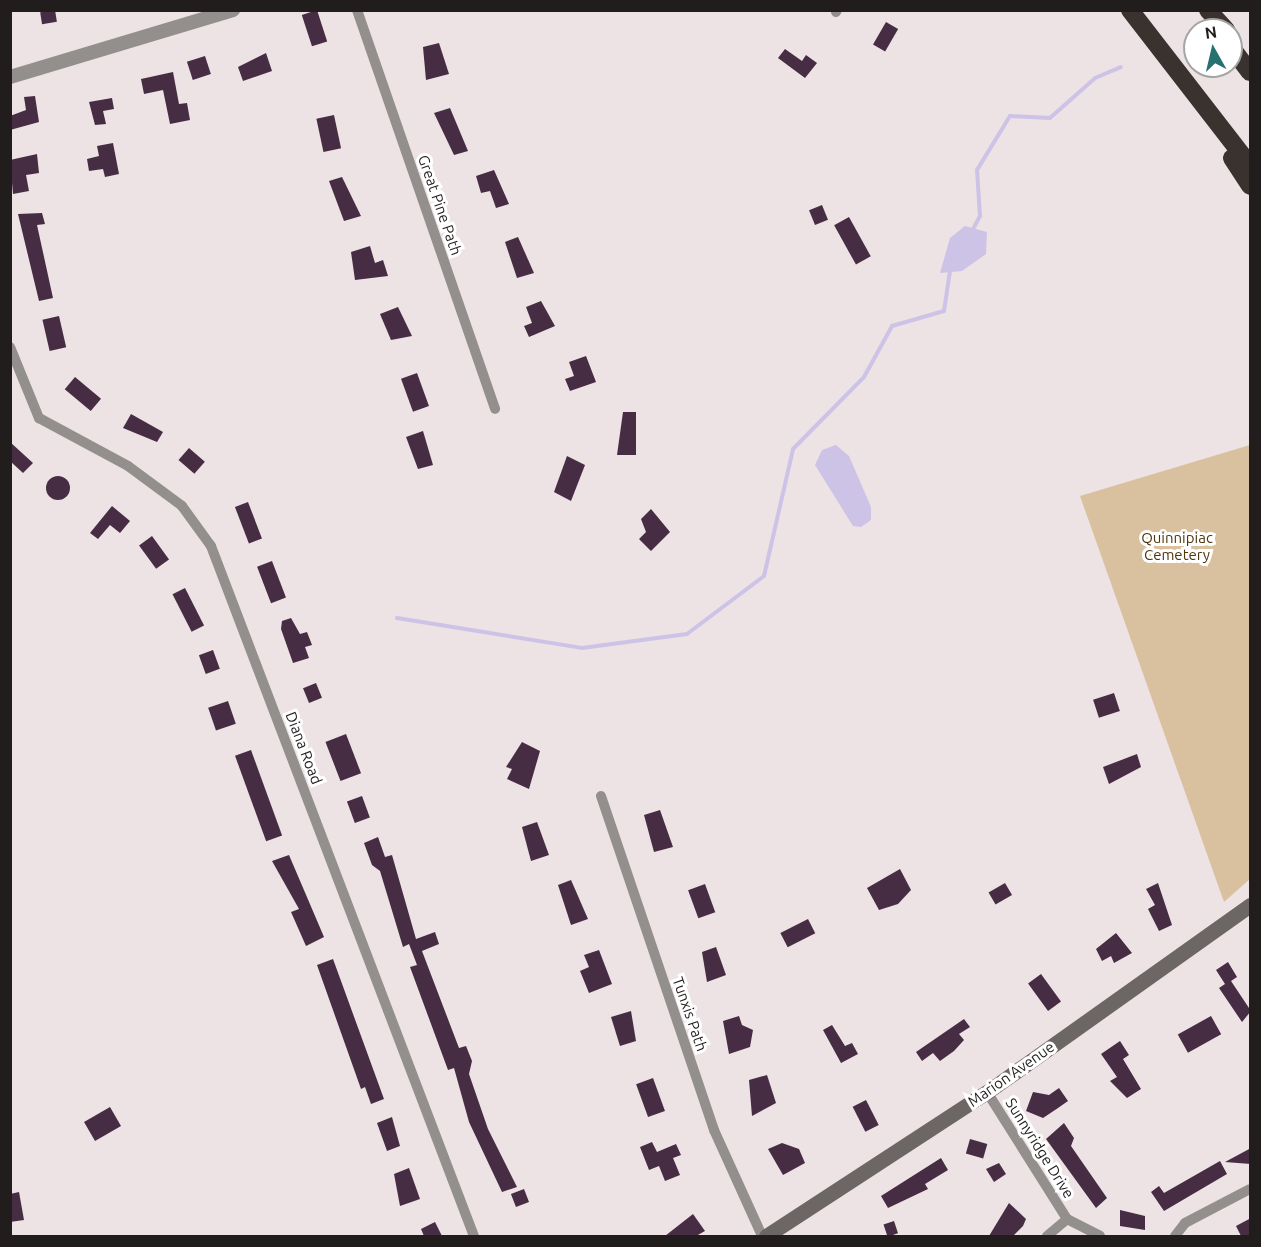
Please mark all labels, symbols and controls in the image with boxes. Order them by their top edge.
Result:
north arrow [1183,18,1243,78]
text: N [1204,22,1218,42]
street label: Great Pine Path [414,153,466,257]
park label: Quinnipiac Cemetery [1141,528,1213,563]
street label: Diana Road [282,709,326,787]
street label: Tunxis Path [669,975,711,1053]
street label: Marion Avenue [964,1038,1058,1110]
street label: Sunnyridge Drive [1002,1095,1078,1201]

